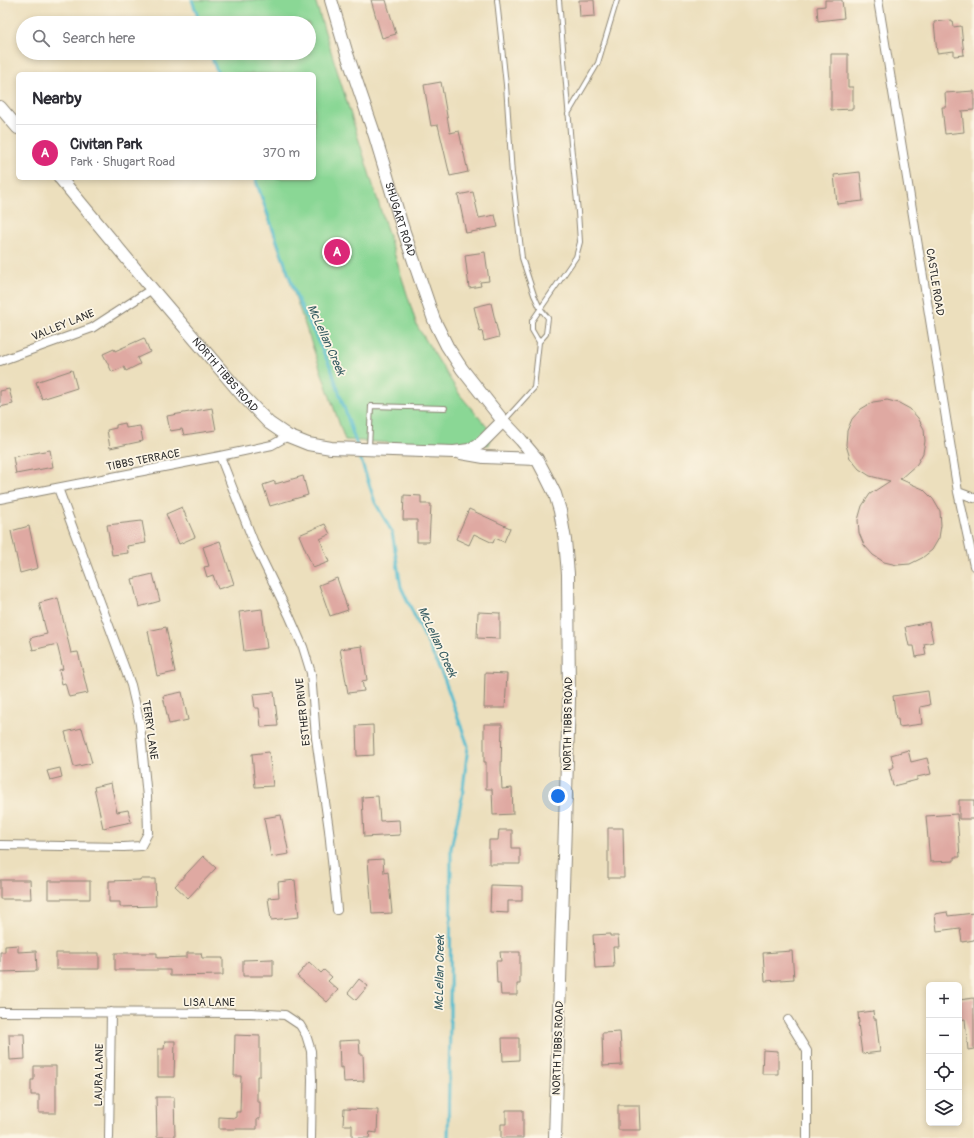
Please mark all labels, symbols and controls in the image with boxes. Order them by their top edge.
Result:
search box [16,16,316,60]
icon: search [30,27,52,49]
text: Search here [62,29,135,48]
text: Nearby [32,88,81,109]
text: Civitan Park [70,135,142,154]
text: A [41,145,49,161]
text: 370 m [263,145,300,161]
text: Park · Shugart Road [70,154,175,170]
street label: SHUGART ROAD [383,180,418,258]
pin: A [324,237,350,267]
street label: CASTLE ROAD [923,247,947,317]
water label: McLellan Creek [304,302,349,379]
street label: VALLEY LANE [30,306,96,343]
street label: NORTH TIBBS ROAD [190,335,261,415]
street label: TIBBS TERRACE [105,446,181,474]
water label: McLellan Creek [414,604,460,681]
street label: ESTHER DRIVE [293,677,313,747]
street label: NORTH TIBBS ROAD [561,677,575,771]
street label: TERRY LANE [139,699,161,761]
your location [548,786,568,806]
water label: McLellan Creek [432,934,448,1011]
map controls [926,982,962,1126]
button: + [926,982,962,1018]
street label: LISA LANE [183,996,235,1009]
street label: NORTH TIBBS ROAD [550,1001,566,1095]
button: − [926,1018,962,1054]
street label: LAURA LANE [92,1043,106,1107]
button: locate [926,1054,962,1090]
button: layers [926,1090,962,1126]

